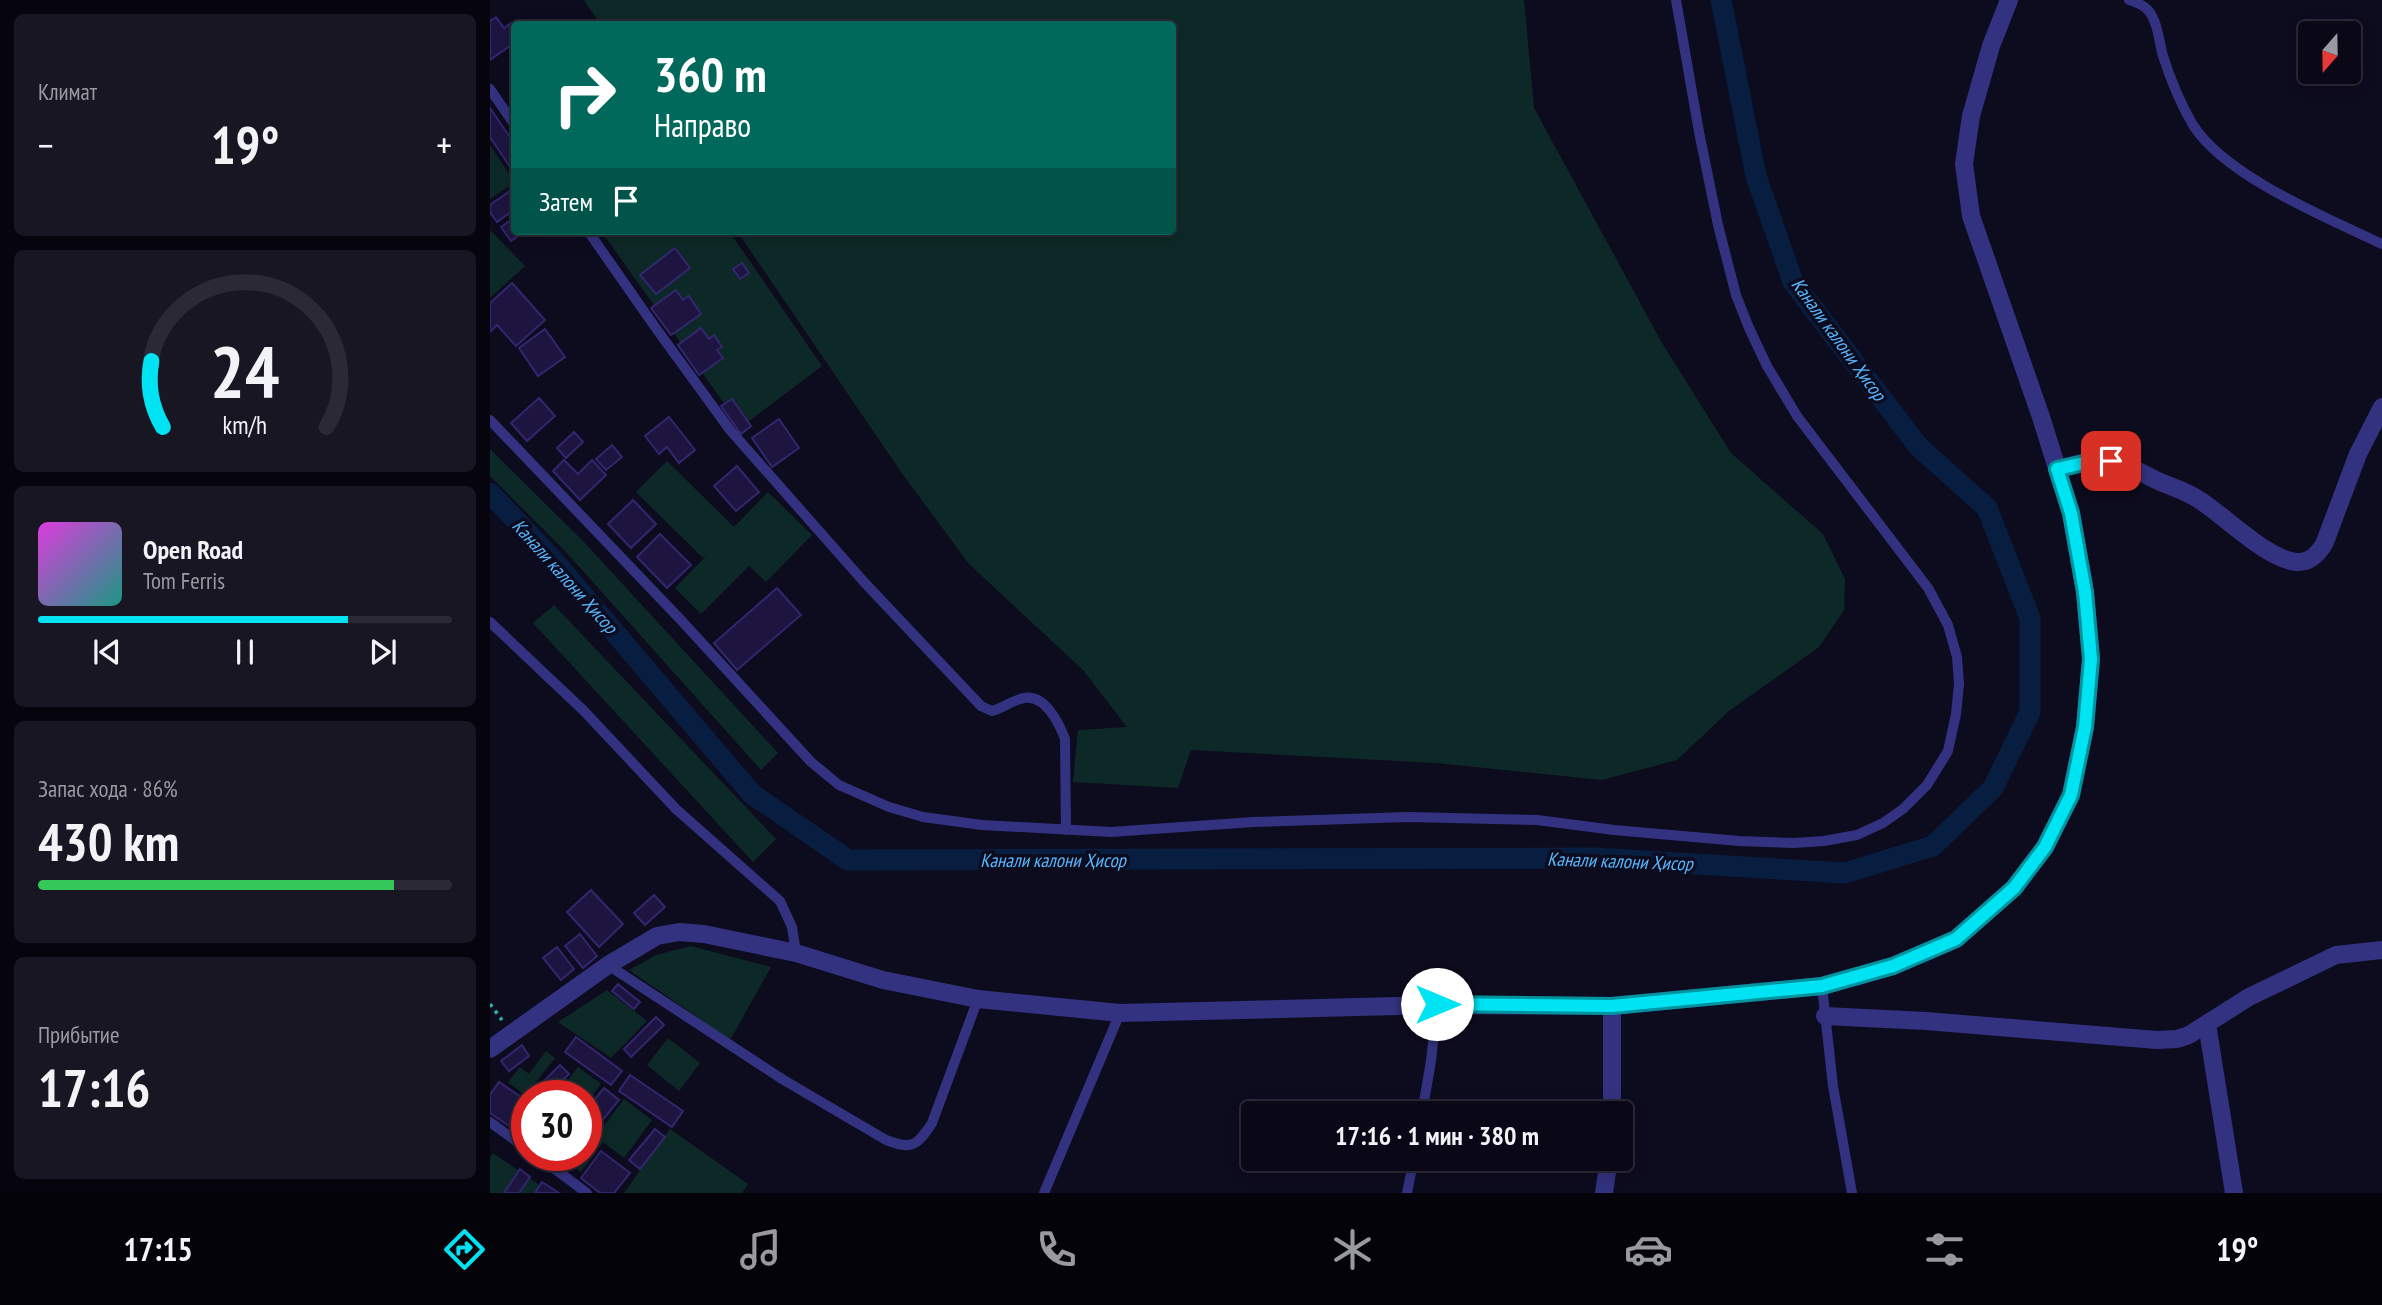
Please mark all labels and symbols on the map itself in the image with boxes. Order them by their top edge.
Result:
north arrow [2298,21,2361,84]
water label: Канали калони Ҳисор [1786,273,1893,406]
pin [2081,431,2141,491]
water label: Канали калони Ҳисор [507,514,624,639]
water label: Канали калони Ҳисор [1547,846,1695,876]
water label: Канали калони Ҳисор [980,848,1128,872]
position arrow [1400,967,1474,1041]
speed limit sign: 30 [511,1080,602,1171]

